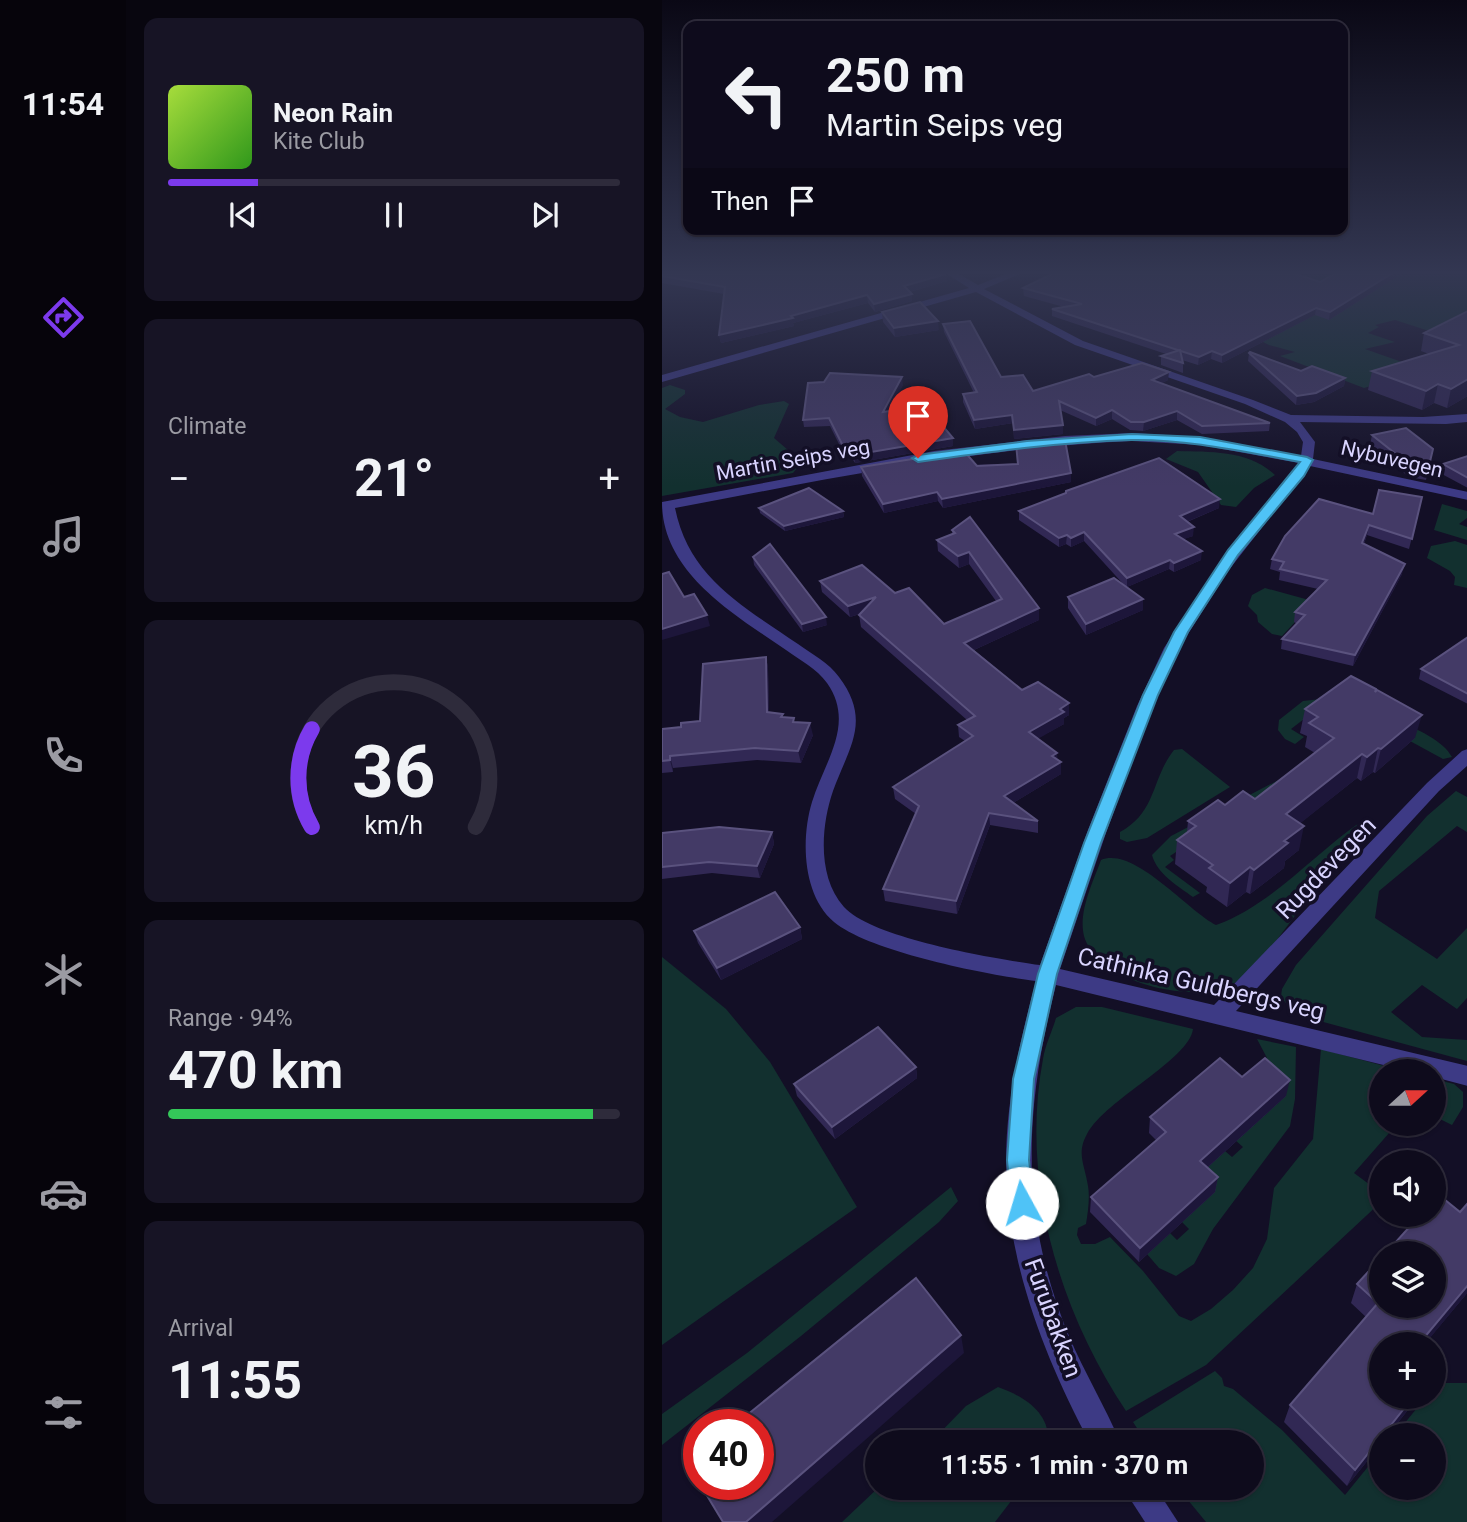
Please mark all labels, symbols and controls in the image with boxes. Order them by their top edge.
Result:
text: 250 m [826,47,965,104]
icon: left [711,49,802,140]
text: 11:54 [22,85,104,123]
text: Neon Rain [273,98,393,128]
text: Martin Seips veg [826,106,1063,144]
text: Kite Club [273,128,365,155]
icon: arrive [783,182,821,220]
text: Then [711,186,769,216]
icon: previous [224,196,262,234]
icon: pause [375,196,413,234]
icon: next [526,196,564,234]
icon: directions [39,293,88,342]
pin [888,386,948,458]
icon: arrive [899,397,937,435]
text: Climate [168,413,247,440]
street label: Martin Seips veg [714,435,872,485]
street label: Nybuvegen [1339,436,1445,482]
text: 21° [354,448,434,509]
text: − [168,457,190,501]
text: + [598,457,620,501]
icon: music [39,512,88,561]
text: 36 [352,729,436,815]
icon: phone [39,731,88,780]
text: km/h [365,811,423,840]
street label: Rugdevegen [1270,811,1382,925]
street label: Cathinka Guldbergs veg [1075,942,1327,1026]
icon: climate [39,950,88,999]
text: Range · 94% [168,1005,293,1032]
text: 470 km [168,1040,343,1101]
north arrow [1369,1059,1446,1136]
map controls [1369,1059,1446,1500]
button: sound [1369,1150,1446,1227]
position arrow [985,1166,1059,1240]
icon: car [39,1169,88,1218]
button: layers [1369,1241,1446,1318]
street label: Furubakken [1019,1255,1087,1381]
text: Arrival [168,1315,233,1342]
button: + [1369,1332,1446,1409]
text: 11:55 [168,1350,302,1411]
icon: filters [39,1388,88,1437]
speed limit sign: 40 [683,1409,774,1500]
button: − [1369,1423,1446,1500]
text: 11:55 · 1 min · 370 m [941,1450,1188,1480]

